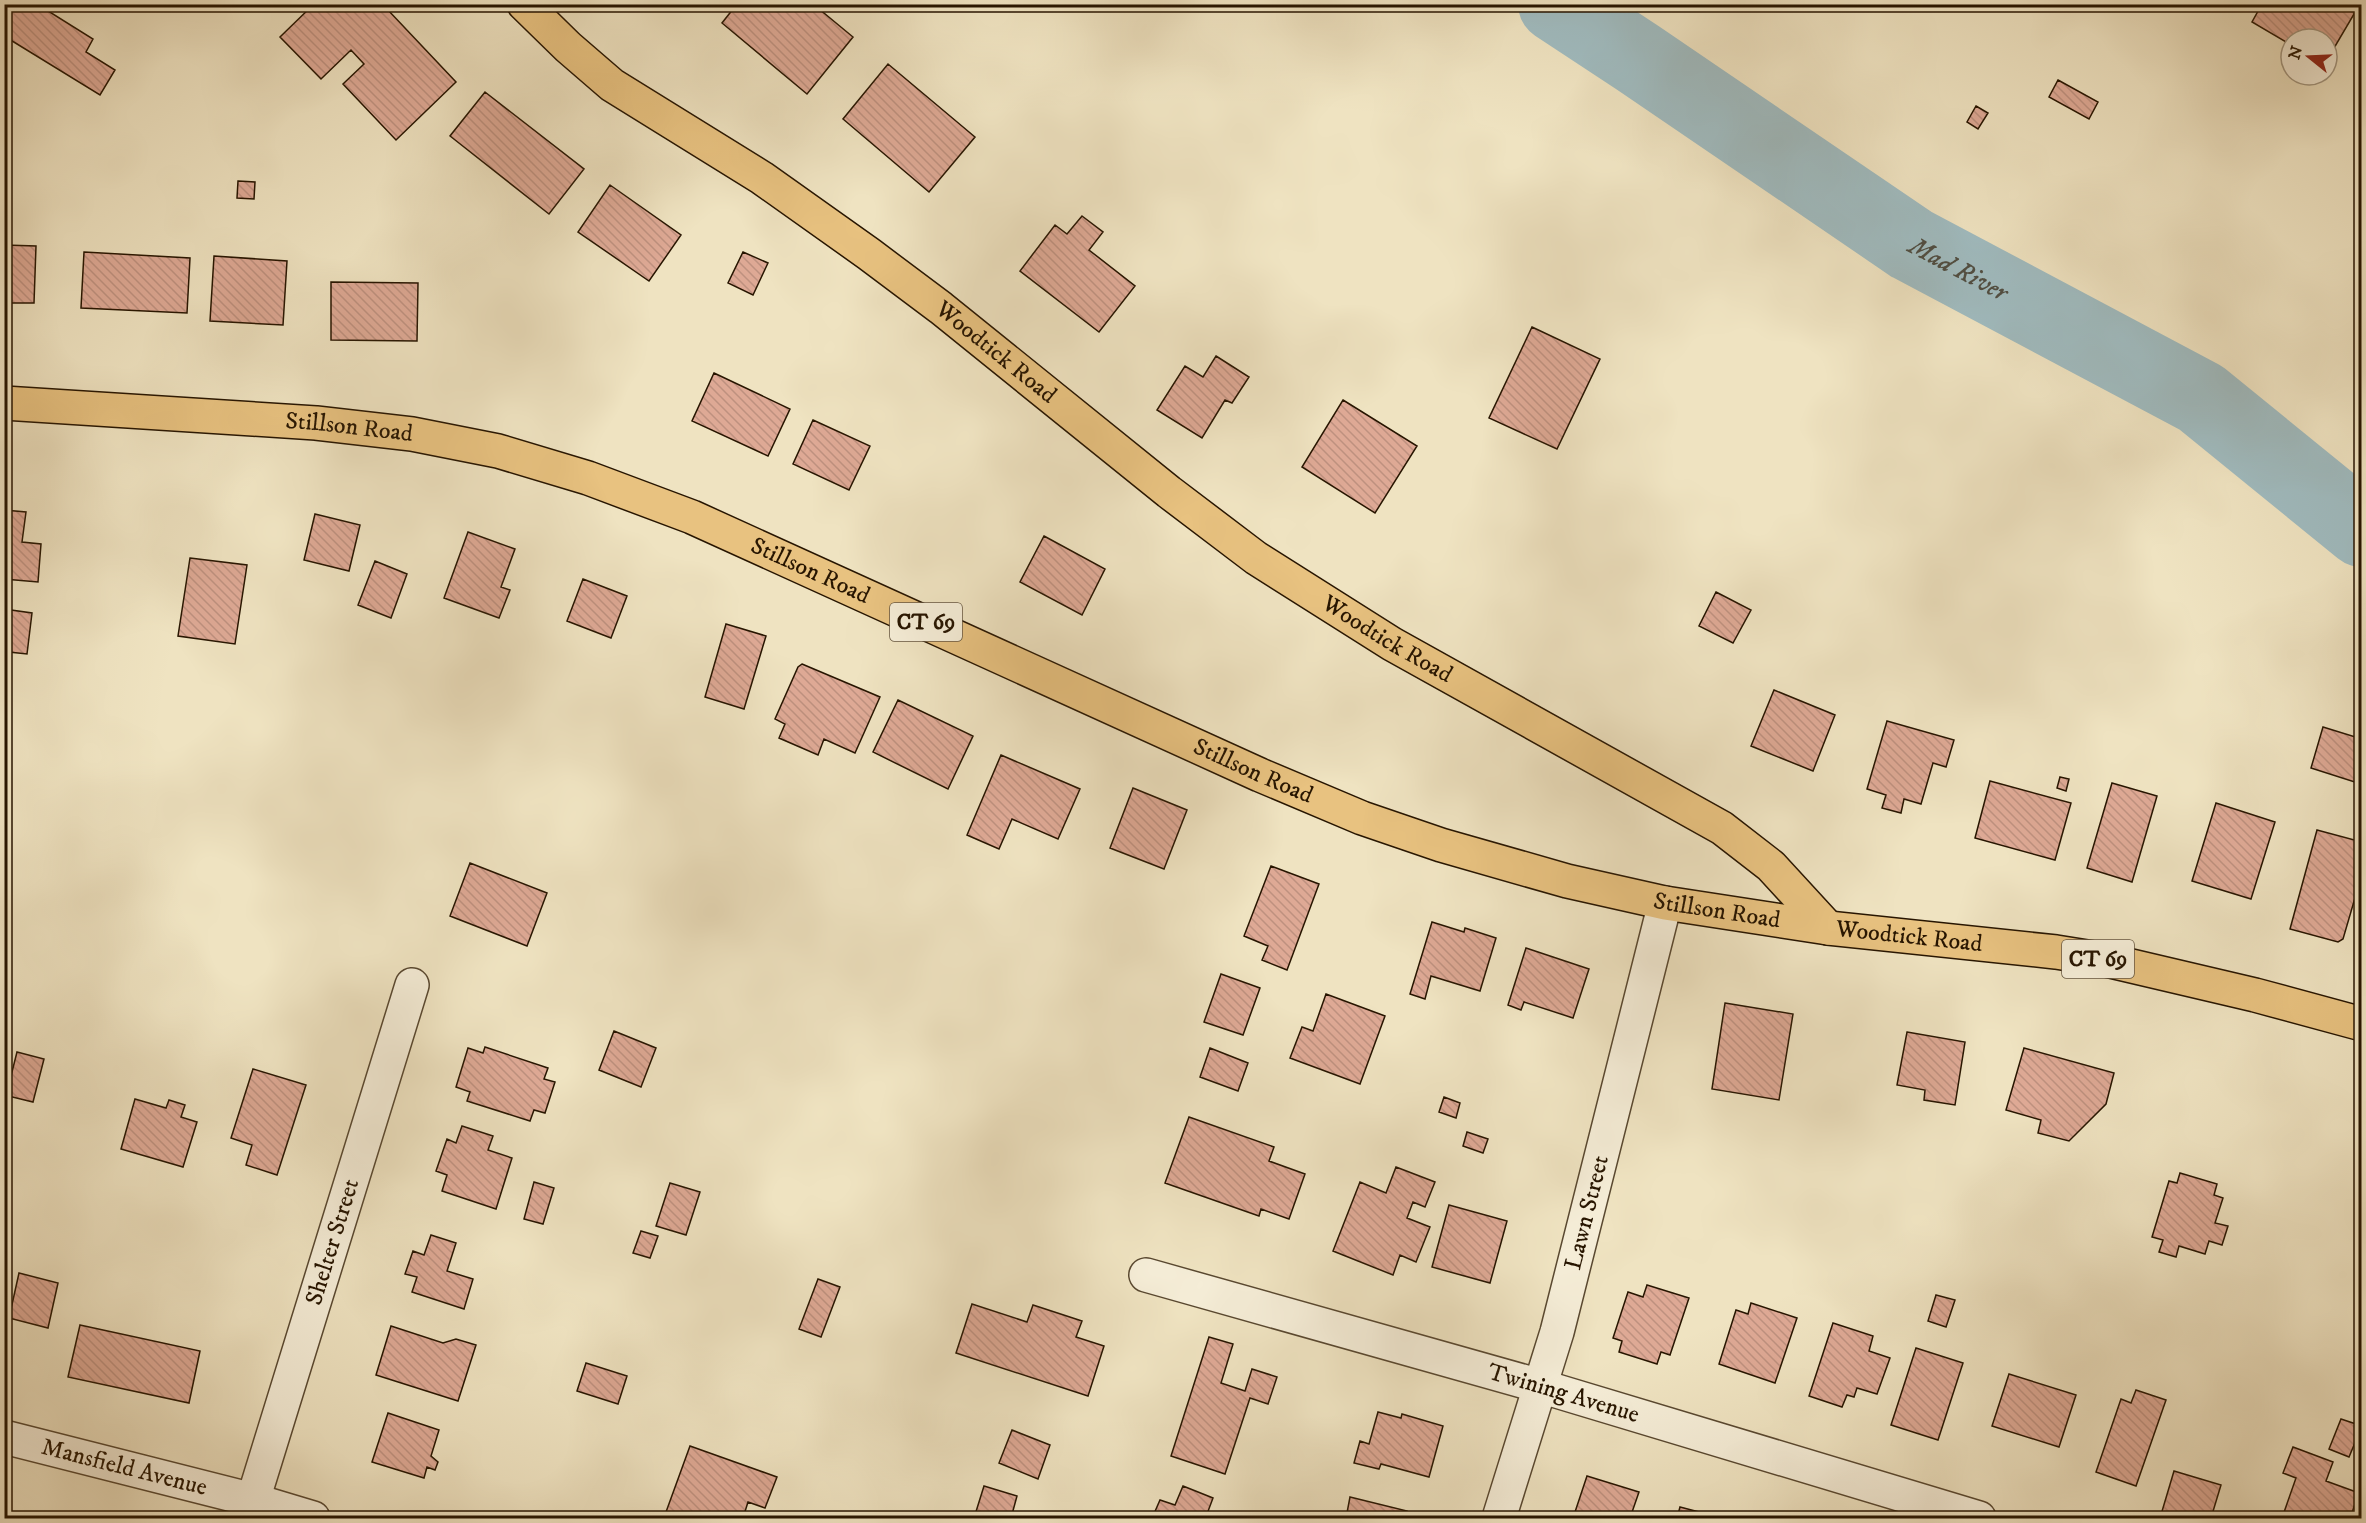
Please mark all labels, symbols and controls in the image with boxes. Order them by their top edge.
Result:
north arrow [2279,27,2339,87]
text: N [2284,43,2307,62]
water label: Mad River [1901,228,2015,310]
street label: Woodtick Road [928,294,1063,410]
street label: Stillson Road [284,406,414,449]
street label: Stillson Road [746,531,875,611]
street label: Woodtick Road [1315,588,1458,690]
road number: CT 69 [890,603,962,641]
street label: Stillson Road [1188,732,1318,811]
street label: Stillson Road [1651,886,1782,935]
street label: Woodtick Road [1833,914,1984,959]
road number: CT 69 [2062,940,2134,978]
street label: Lawn Street [1558,1152,1616,1273]
street label: Shelter Street [299,1175,366,1309]
street label: Twining Avenue [1484,1357,1643,1430]
street label: Mansfield Avenue [38,1432,210,1503]

